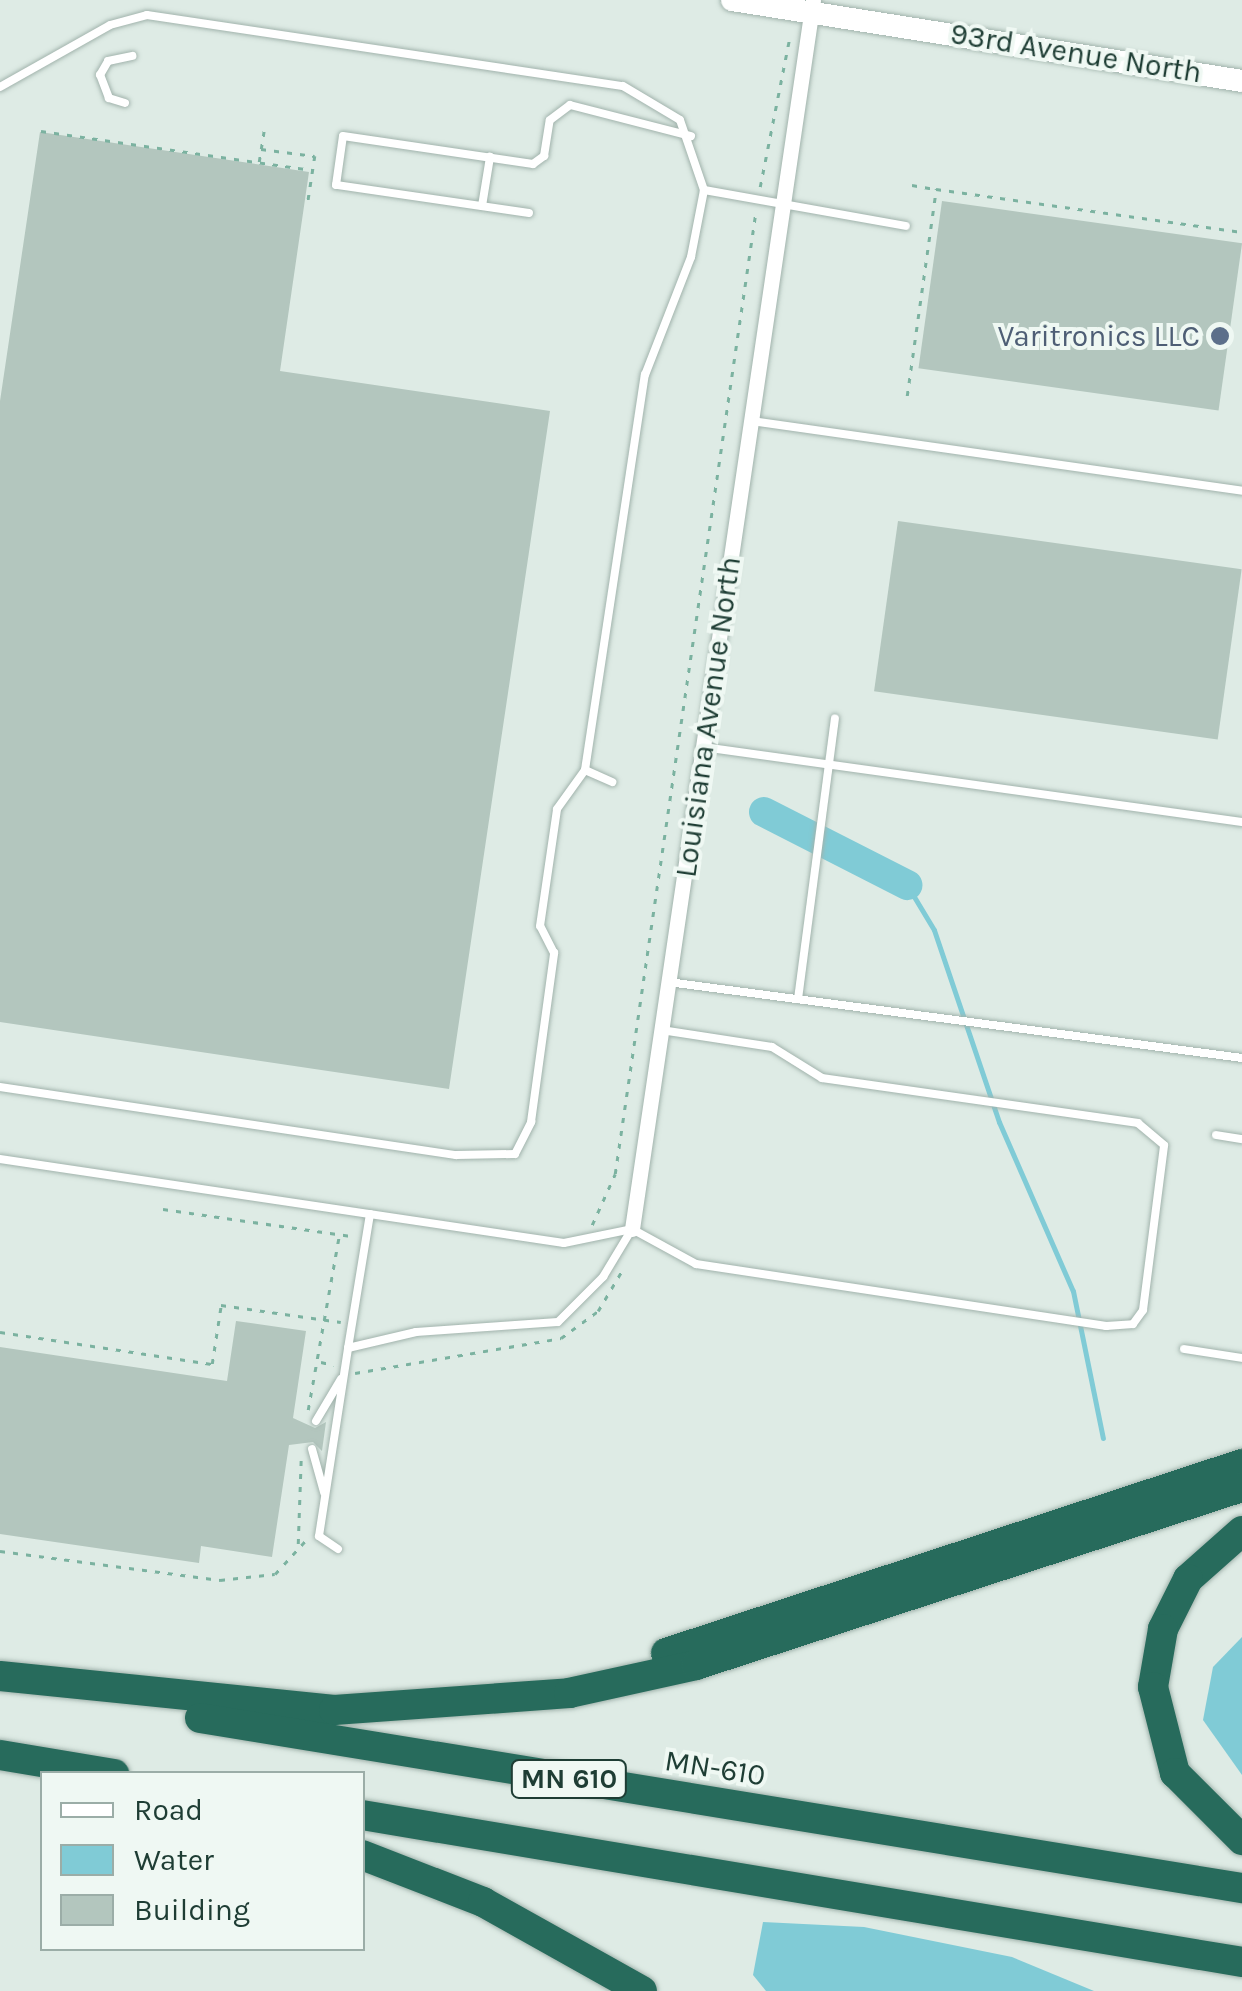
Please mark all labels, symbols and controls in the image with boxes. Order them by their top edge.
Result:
street label: 93rd Avenue North [948,15,1204,91]
place label: Varitronics LLC [997,318,1200,354]
marker: Varitronics LLC [1209,325,1231,347]
street label: Louisiana Avenue North [668,554,748,880]
street label: MN-610 [662,1742,768,1794]
road number: MN 610 [509,1756,629,1802]
legend [40,1771,365,1951]
text: Road [134,1792,203,1828]
text: Water [134,1842,214,1878]
text: Building [134,1892,250,1928]

